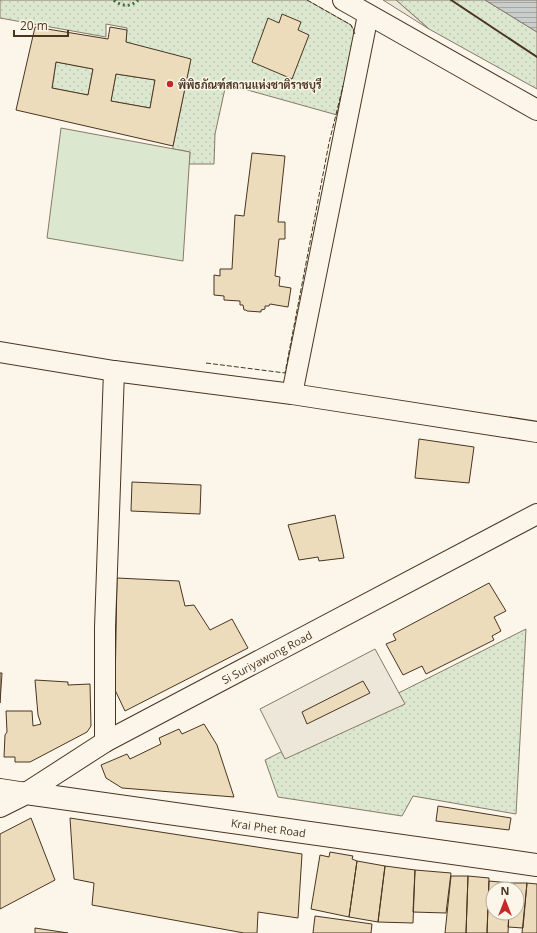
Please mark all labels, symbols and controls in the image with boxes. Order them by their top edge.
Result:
scale bar [14,12,68,38]
text: 20 m [20,17,48,34]
place label: พิพิธภัณฑ์สถานแห่งชาติราชบุรี [178,77,322,93]
marker: พิพิธภัณฑ์สถานแห่งชาติราชบุรี [165,79,175,89]
street label: Si Suriyawong Road [219,627,314,687]
street label: Krai Phet Road [230,814,307,840]
north arrow [485,881,525,921]
text: N [501,883,509,898]

